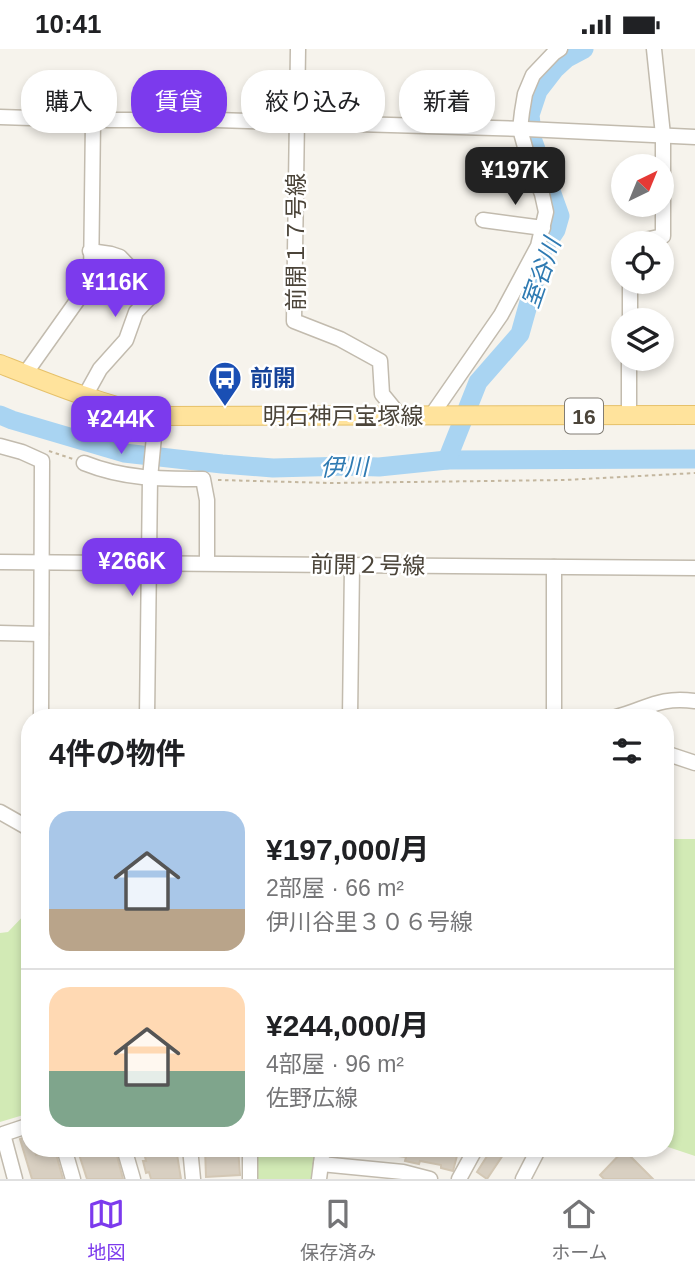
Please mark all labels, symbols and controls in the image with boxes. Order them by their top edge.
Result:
text: 10:41 [35,9,102,39]
chip: 購入 [21,70,117,133]
chip: 賃貸 [131,70,227,133]
chip: 絞り込み [241,70,385,133]
chip: 新着 [399,70,495,133]
pin: ¥197K [466,148,564,207]
north arrow [611,154,674,217]
map controls [611,154,674,371]
text: ¥197K [481,157,549,183]
street label: 前開１７号線 [283,173,309,311]
button: locate [611,231,674,294]
water label: 室谷川 [517,232,566,311]
pin: ¥116K [66,259,164,319]
text: ¥116K [82,269,148,295]
button: layers [611,308,674,371]
bus stop icon: 前開 [206,359,244,408]
place label: 前開 [250,365,296,391]
pin: ¥244K [72,397,170,456]
road number: 16 [565,399,603,433]
street label: 明石神戸宝塚線 [263,403,424,429]
text: ¥244K [87,406,155,432]
water label: 伊川 [320,453,371,481]
pin: ¥266K [83,539,181,598]
text: ¥266K [98,548,166,574]
street label: 前開２号線 [310,551,426,579]
icon: filters [608,732,646,770]
text: 4件の物件 [49,737,186,770]
text: ¥197,000/月 [266,833,429,866]
icon: home [105,839,189,923]
text: 2部屋 · 66 m² [266,875,404,901]
text: 伊川谷里３０６号線 [266,909,473,935]
text: ¥244,000/月 [266,1009,429,1042]
icon: home [105,1015,189,1099]
text: 4部屋 · 96 m² [266,1051,404,1077]
text: 佐野広線 [266,1085,358,1111]
tab: 地図 [87,1195,125,1264]
tab: 保存済み [300,1195,376,1264]
tab: ホーム [551,1195,608,1264]

